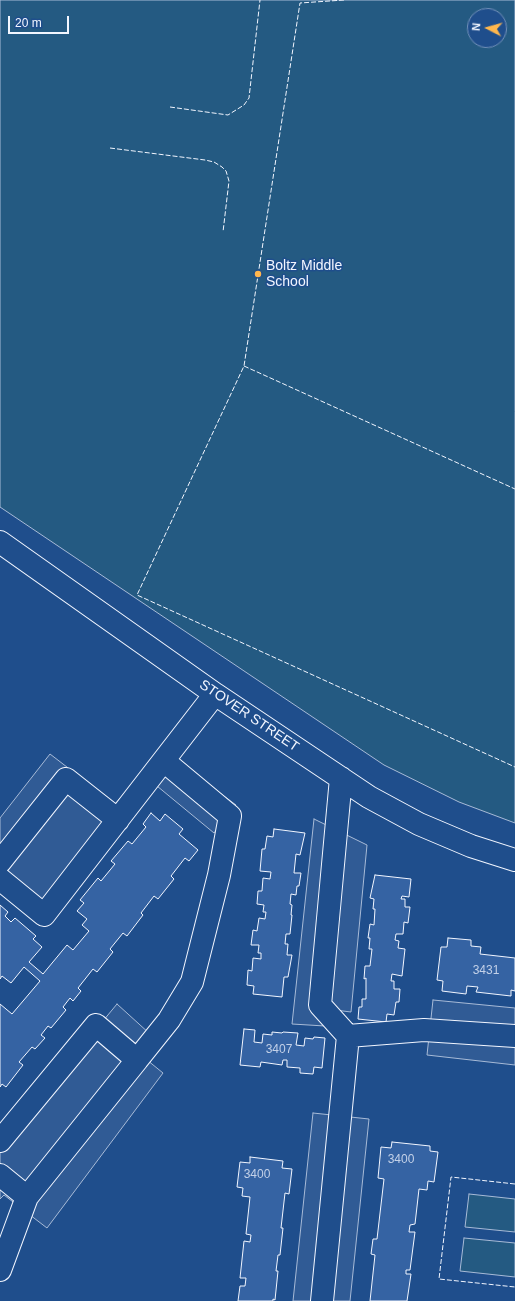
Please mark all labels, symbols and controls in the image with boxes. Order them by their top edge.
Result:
scale bar [10,8,71,34]
north arrow [467,8,507,48]
text: 20 m [15,16,42,30]
text: N [470,22,482,31]
place label: Boltz Middle School [266,258,342,290]
marker: Boltz Middle School [253,269,263,279]
street label: STOVER STREET [196,676,302,756]
house number: 3431 [473,964,499,978]
house number: 3407 [266,1043,292,1057]
house number: 3400 [388,1153,414,1167]
house number: 3400 [244,1168,270,1182]

